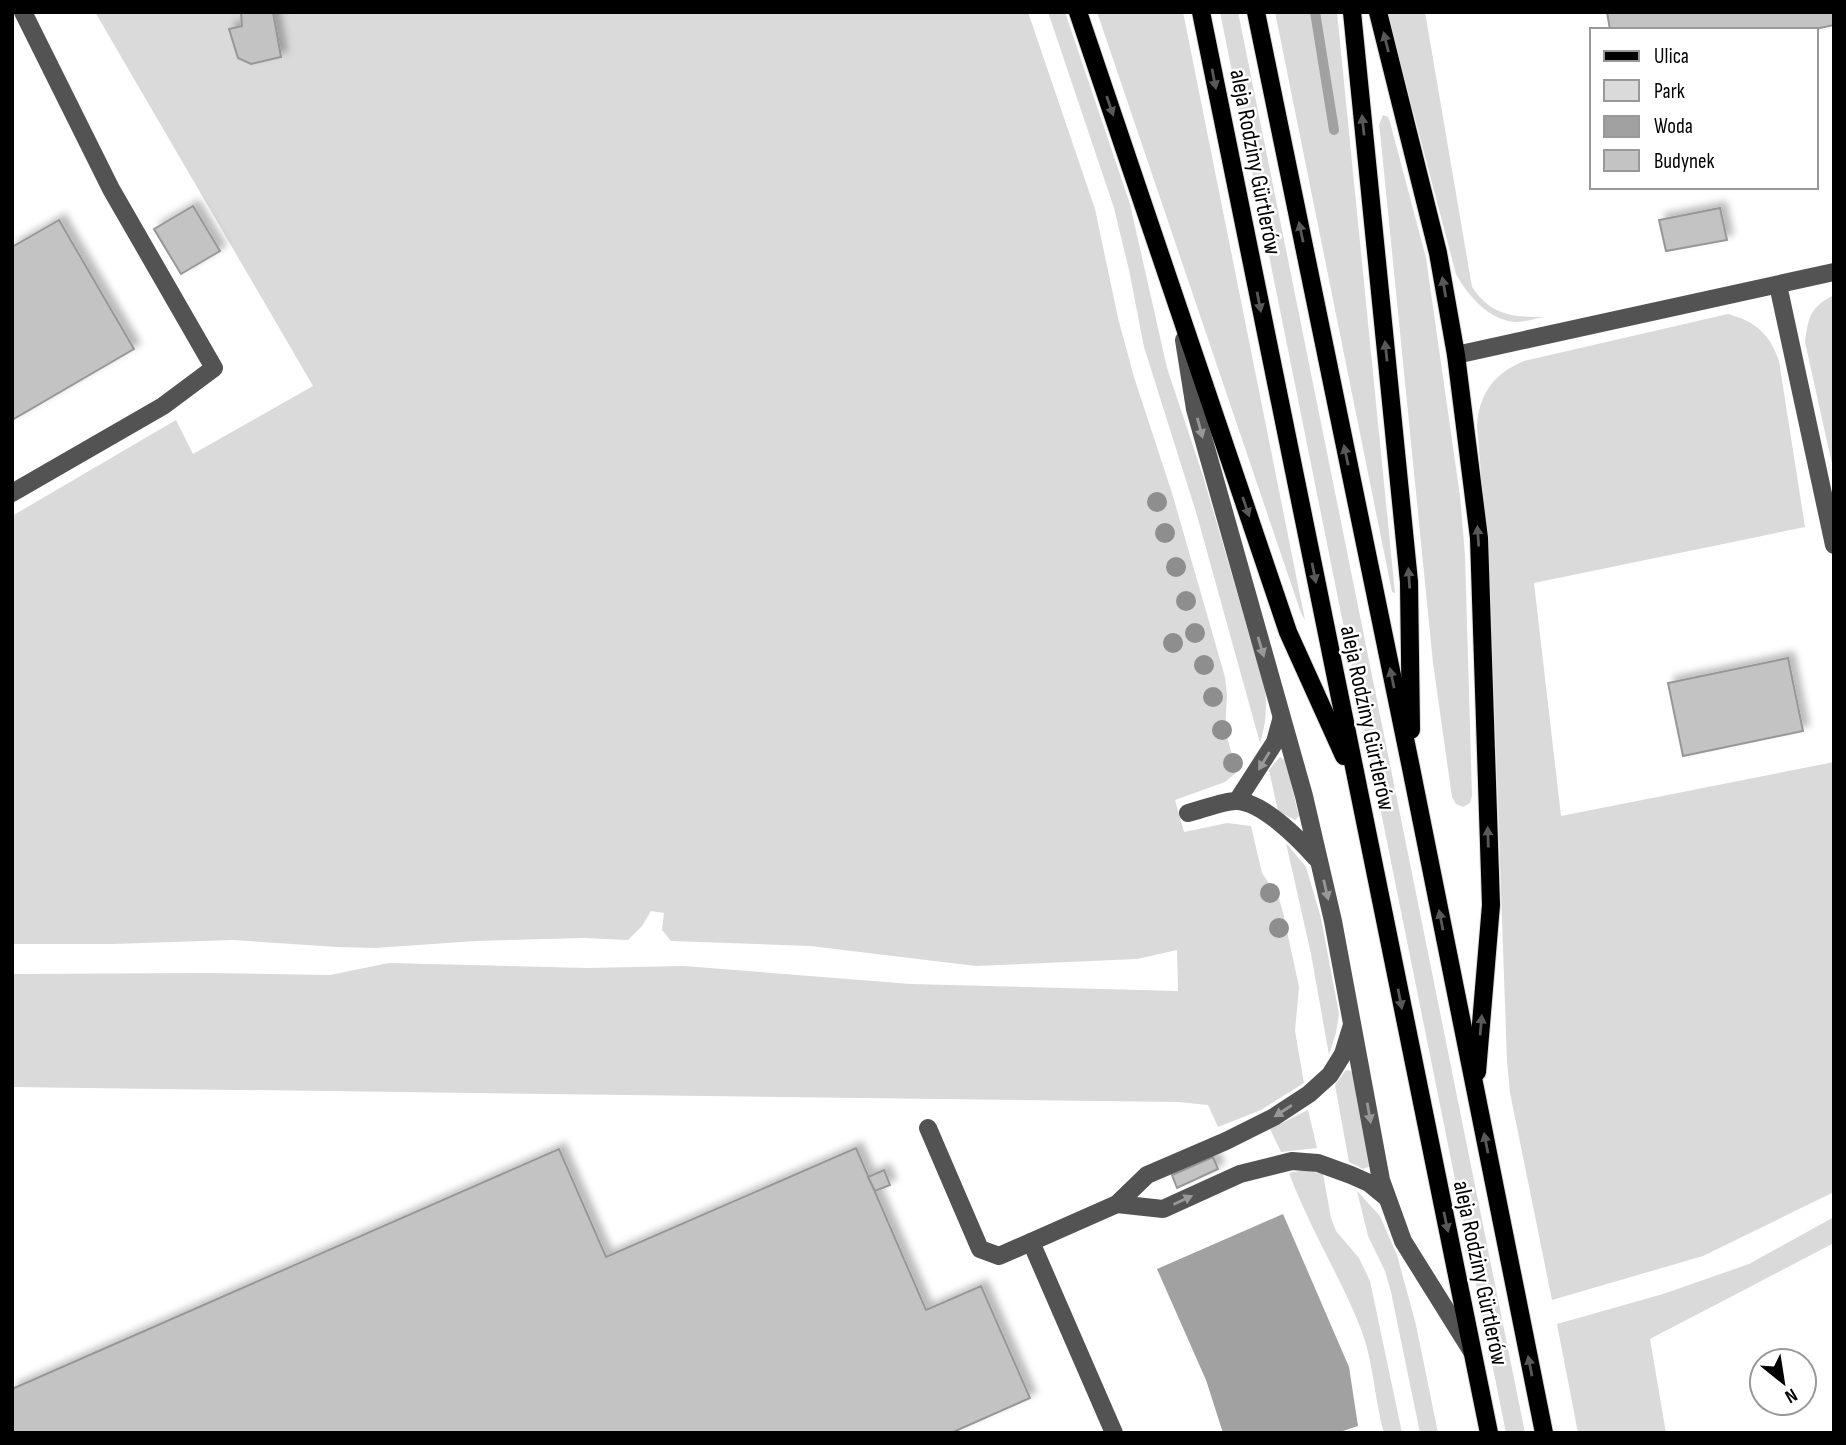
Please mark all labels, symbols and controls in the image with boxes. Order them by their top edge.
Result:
legend [1590,28,1818,189]
one-way arrow [1380,31,1391,53]
text: Ulica [1654,44,1689,69]
street label: aleja Rodziny Gürtlerów [1223,67,1288,257]
one-way arrow [1209,68,1220,90]
text: Park [1654,79,1685,104]
one-way arrow [1105,95,1116,116]
one-way arrow [1358,114,1369,136]
text: Woda [1654,114,1693,139]
text: Budynek [1654,149,1714,174]
one-way arrow [1295,221,1306,243]
one-way arrow [1438,276,1449,298]
one-way arrow [1254,291,1265,313]
one-way arrow [1381,340,1392,362]
one-way arrow [1196,417,1206,438]
one-way arrow [1340,444,1351,466]
one-way arrow [1241,496,1252,517]
one-way arrow [1472,525,1483,547]
one-way arrow [1308,562,1319,584]
one-way arrow [1403,566,1414,588]
street label: aleja Rodziny Gürtlerów [1334,623,1401,813]
one-way arrow [1257,636,1267,657]
one-way arrow [1387,667,1398,689]
one-way arrow [1257,751,1270,770]
one-way arrow [1483,826,1494,848]
one-way arrow [1321,879,1332,901]
one-way arrow [1436,909,1447,931]
one-way arrow [1395,988,1406,1010]
one-way arrow [1476,1014,1487,1036]
one-way arrow [1364,1103,1375,1125]
one-way arrow [1274,1104,1293,1117]
one-way arrow [1480,1132,1491,1154]
street label: aleja Rodziny Gürtlerów [1447,1178,1514,1368]
one-way arrow [1173,1194,1193,1206]
one-way arrow [1440,1211,1451,1233]
north arrow [1748,1347,1818,1417]
one-way arrow [1525,1355,1536,1377]
text: N [1781,1383,1801,1408]

